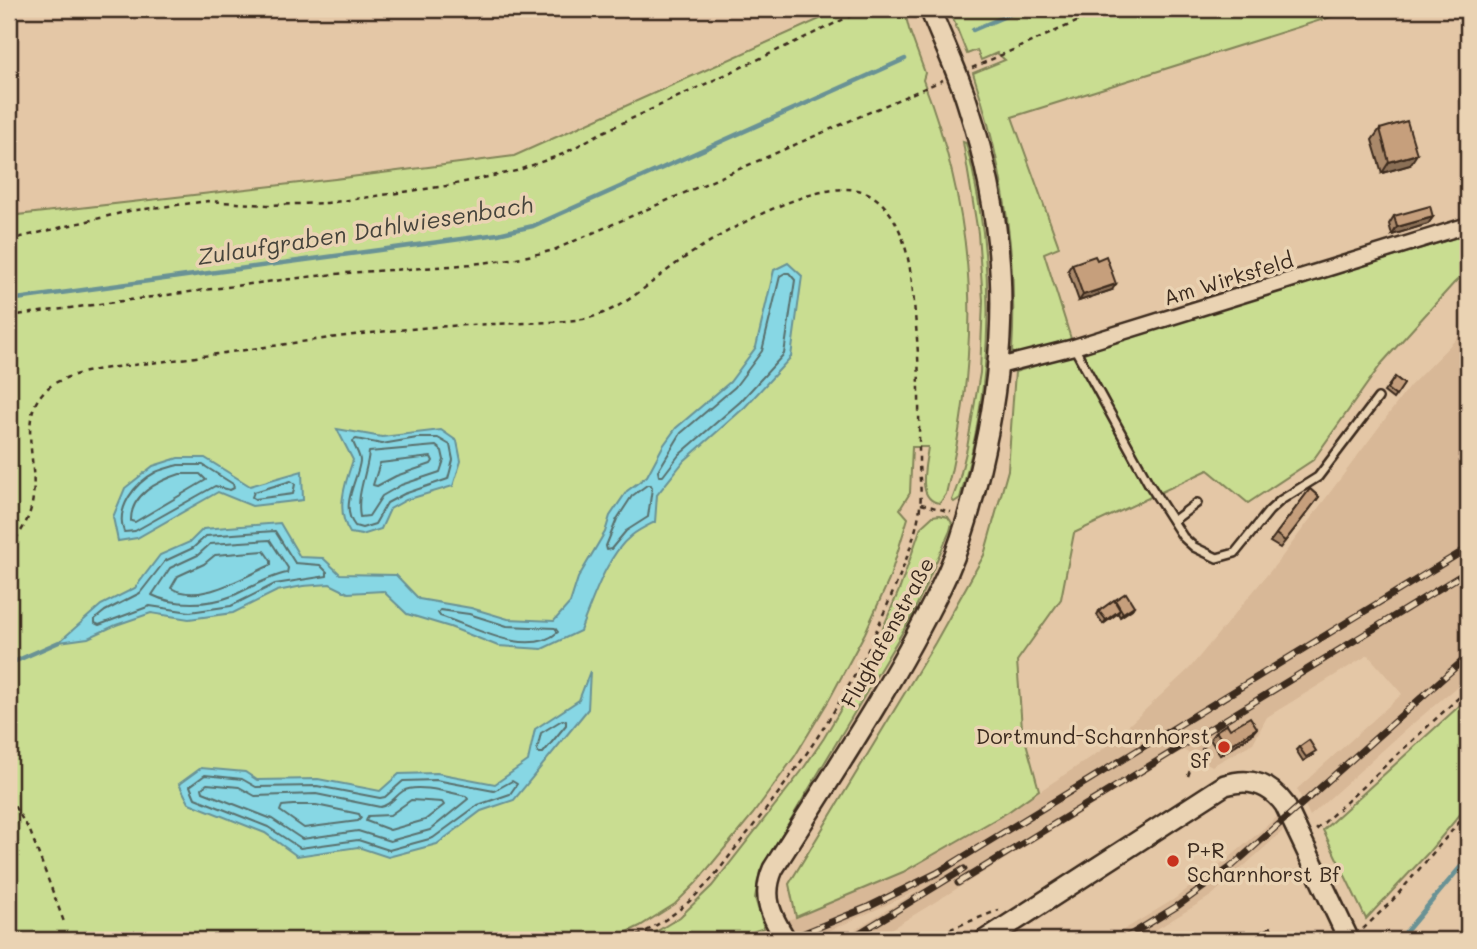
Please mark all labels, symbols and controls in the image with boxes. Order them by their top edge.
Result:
water label: Zulaufgraben Dahlwiesenbach [195,189,535,271]
street label: Am Wirksfeld [1160,245,1296,311]
street label: Flughafenstraße [835,552,939,712]
place label: Dortmund-Scharnhorst Sf [976,722,1211,773]
marker: Dortmund-Scharnhorst Sf [1216,739,1232,755]
place label: P+R Scharnhorst Bf [1187,836,1341,887]
marker: P+R Scharnhorst Bf [1165,853,1181,869]

